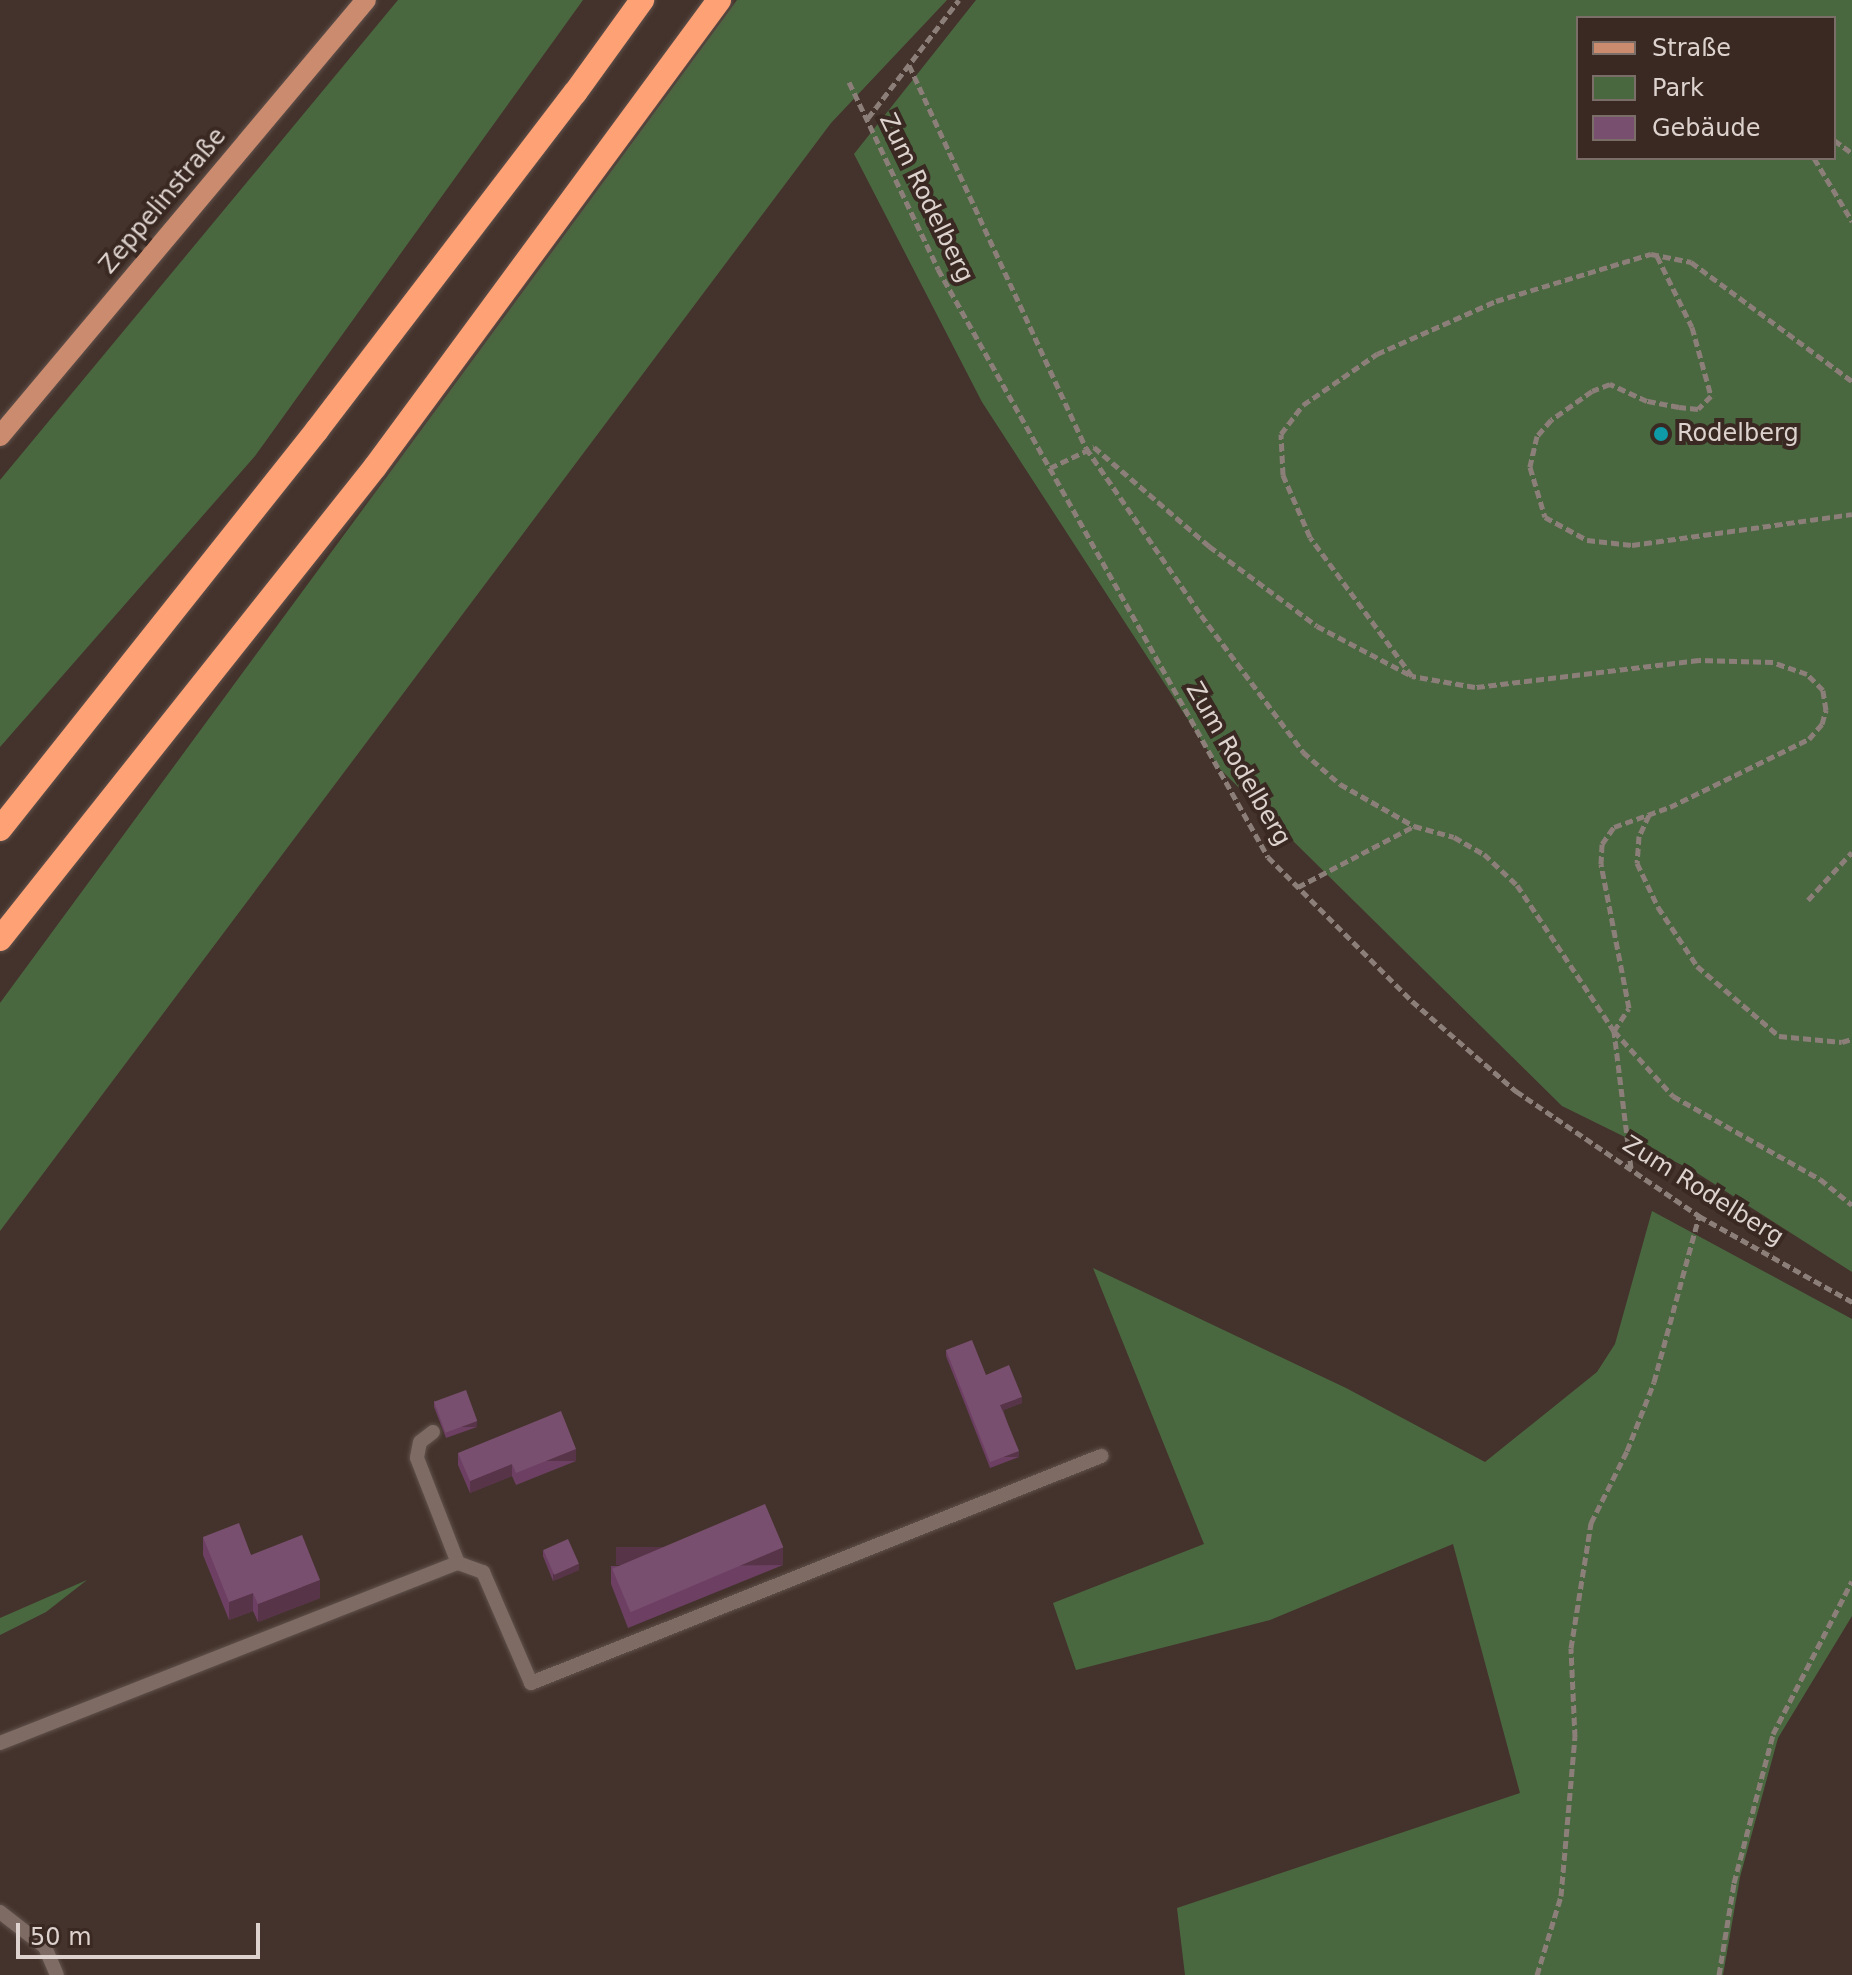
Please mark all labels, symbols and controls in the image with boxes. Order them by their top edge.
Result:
legend [1576,16,1836,160]
text: Straße [1652,34,1731,62]
text: Park [1652,74,1704,102]
street label: Zum Rodelberg [873,109,979,287]
text: Gebäude [1652,114,1761,142]
street label: Zeppelinstraße [94,122,232,280]
place label: Rodelberg [1677,420,1799,448]
marker: Rodelberg [1652,425,1670,443]
street label: Zum Rodelberg [1179,677,1297,851]
street label: Zum Rodelberg [1617,1130,1789,1252]
scale bar [20,1907,264,1957]
text: 50 m [30,1923,92,1951]

